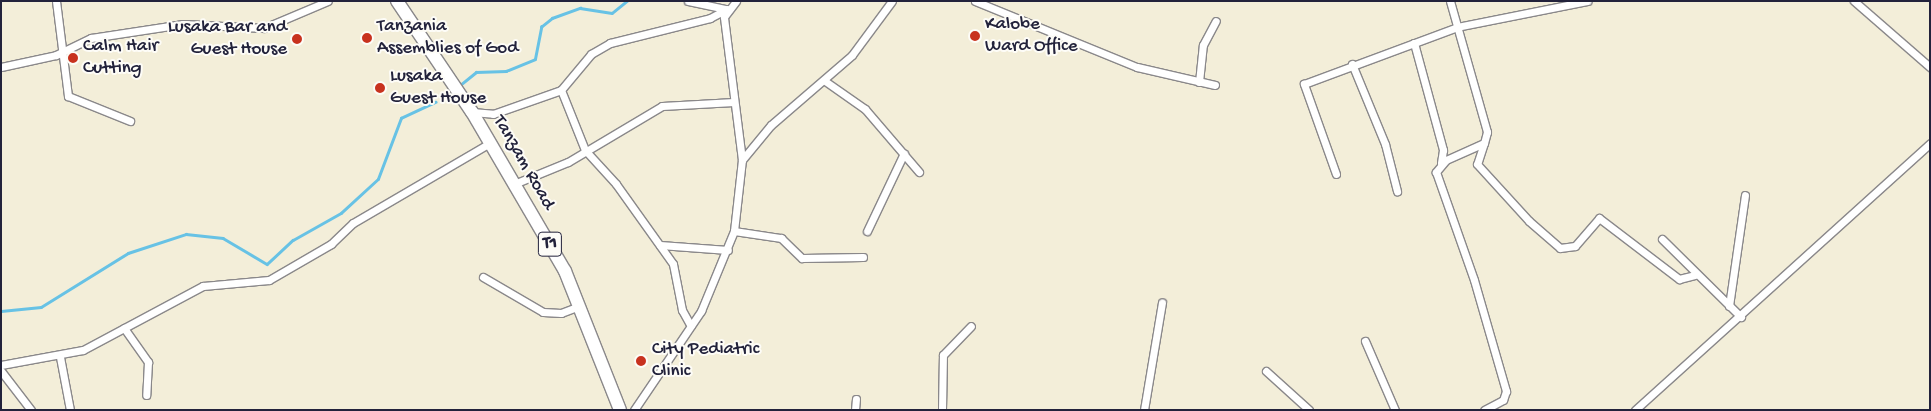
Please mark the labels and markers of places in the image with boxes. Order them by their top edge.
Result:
place label: Kalobe Ward Office [985,14,1078,58]
place label: Tanzania Assemblies of God [377,16,518,60]
place label: Lusaka Bar and Guest House [168,17,287,61]
marker: Kalobe Ward Office [969,30,981,42]
marker: Tanzania Assemblies of God [361,32,373,44]
marker: Lusaka Bar and Guest House [291,33,303,45]
place label: Calm Hair Cutting [83,36,158,80]
marker: Calm Hair Cutting [67,52,79,64]
place label: Lusaka Guest House [390,66,486,110]
marker: Lusaka Guest House [374,82,386,94]
place label: City Pediatric Clinic [652,339,759,383]
marker: City Pediatric Clinic [634,354,648,368]

